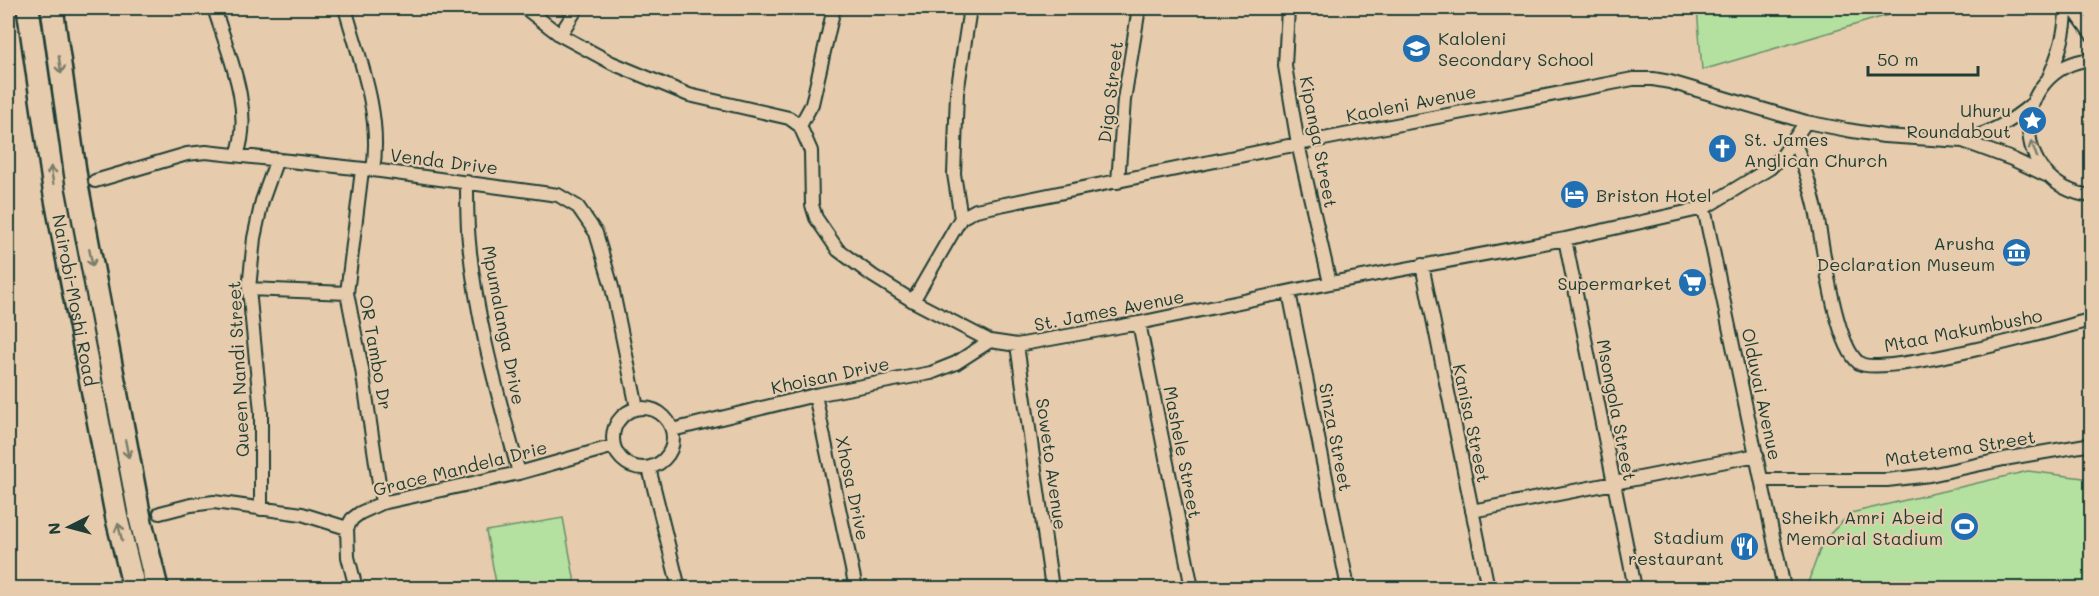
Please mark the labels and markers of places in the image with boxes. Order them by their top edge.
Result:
place label: Kaloleni Secondary School [1438,26,1594,71]
school or university icon: Kaloleni Secondary School [1401,32,1433,64]
place label: Uhuru Roundabout [1906,98,2011,143]
place icon: Uhuru Roundabout [2016,104,2048,136]
place label: St. James Anglican Church [1744,127,1887,172]
church icon: St. James Anglican Church [1707,133,1739,165]
hotel icon: Briston Hotel [1559,179,1591,211]
place label: Briston Hotel [1596,183,1712,207]
place label: Arusha Declaration Museum [1817,231,1995,276]
museum icon: Arusha Declaration Museum [2000,237,2032,269]
supermarket icon: Supermarket [1677,267,1709,299]
place label: Supermarket [1558,271,1672,295]
place label: Sheikh Amri Abeid Memorial Stadium [1782,505,1943,550]
sports icon: Sheikh Amri Abeid Memorial Stadium [1948,511,1980,543]
place label: Stadium restaurant [1628,525,1724,570]
restaurant icon: Stadium restaurant [1729,531,1761,563]

